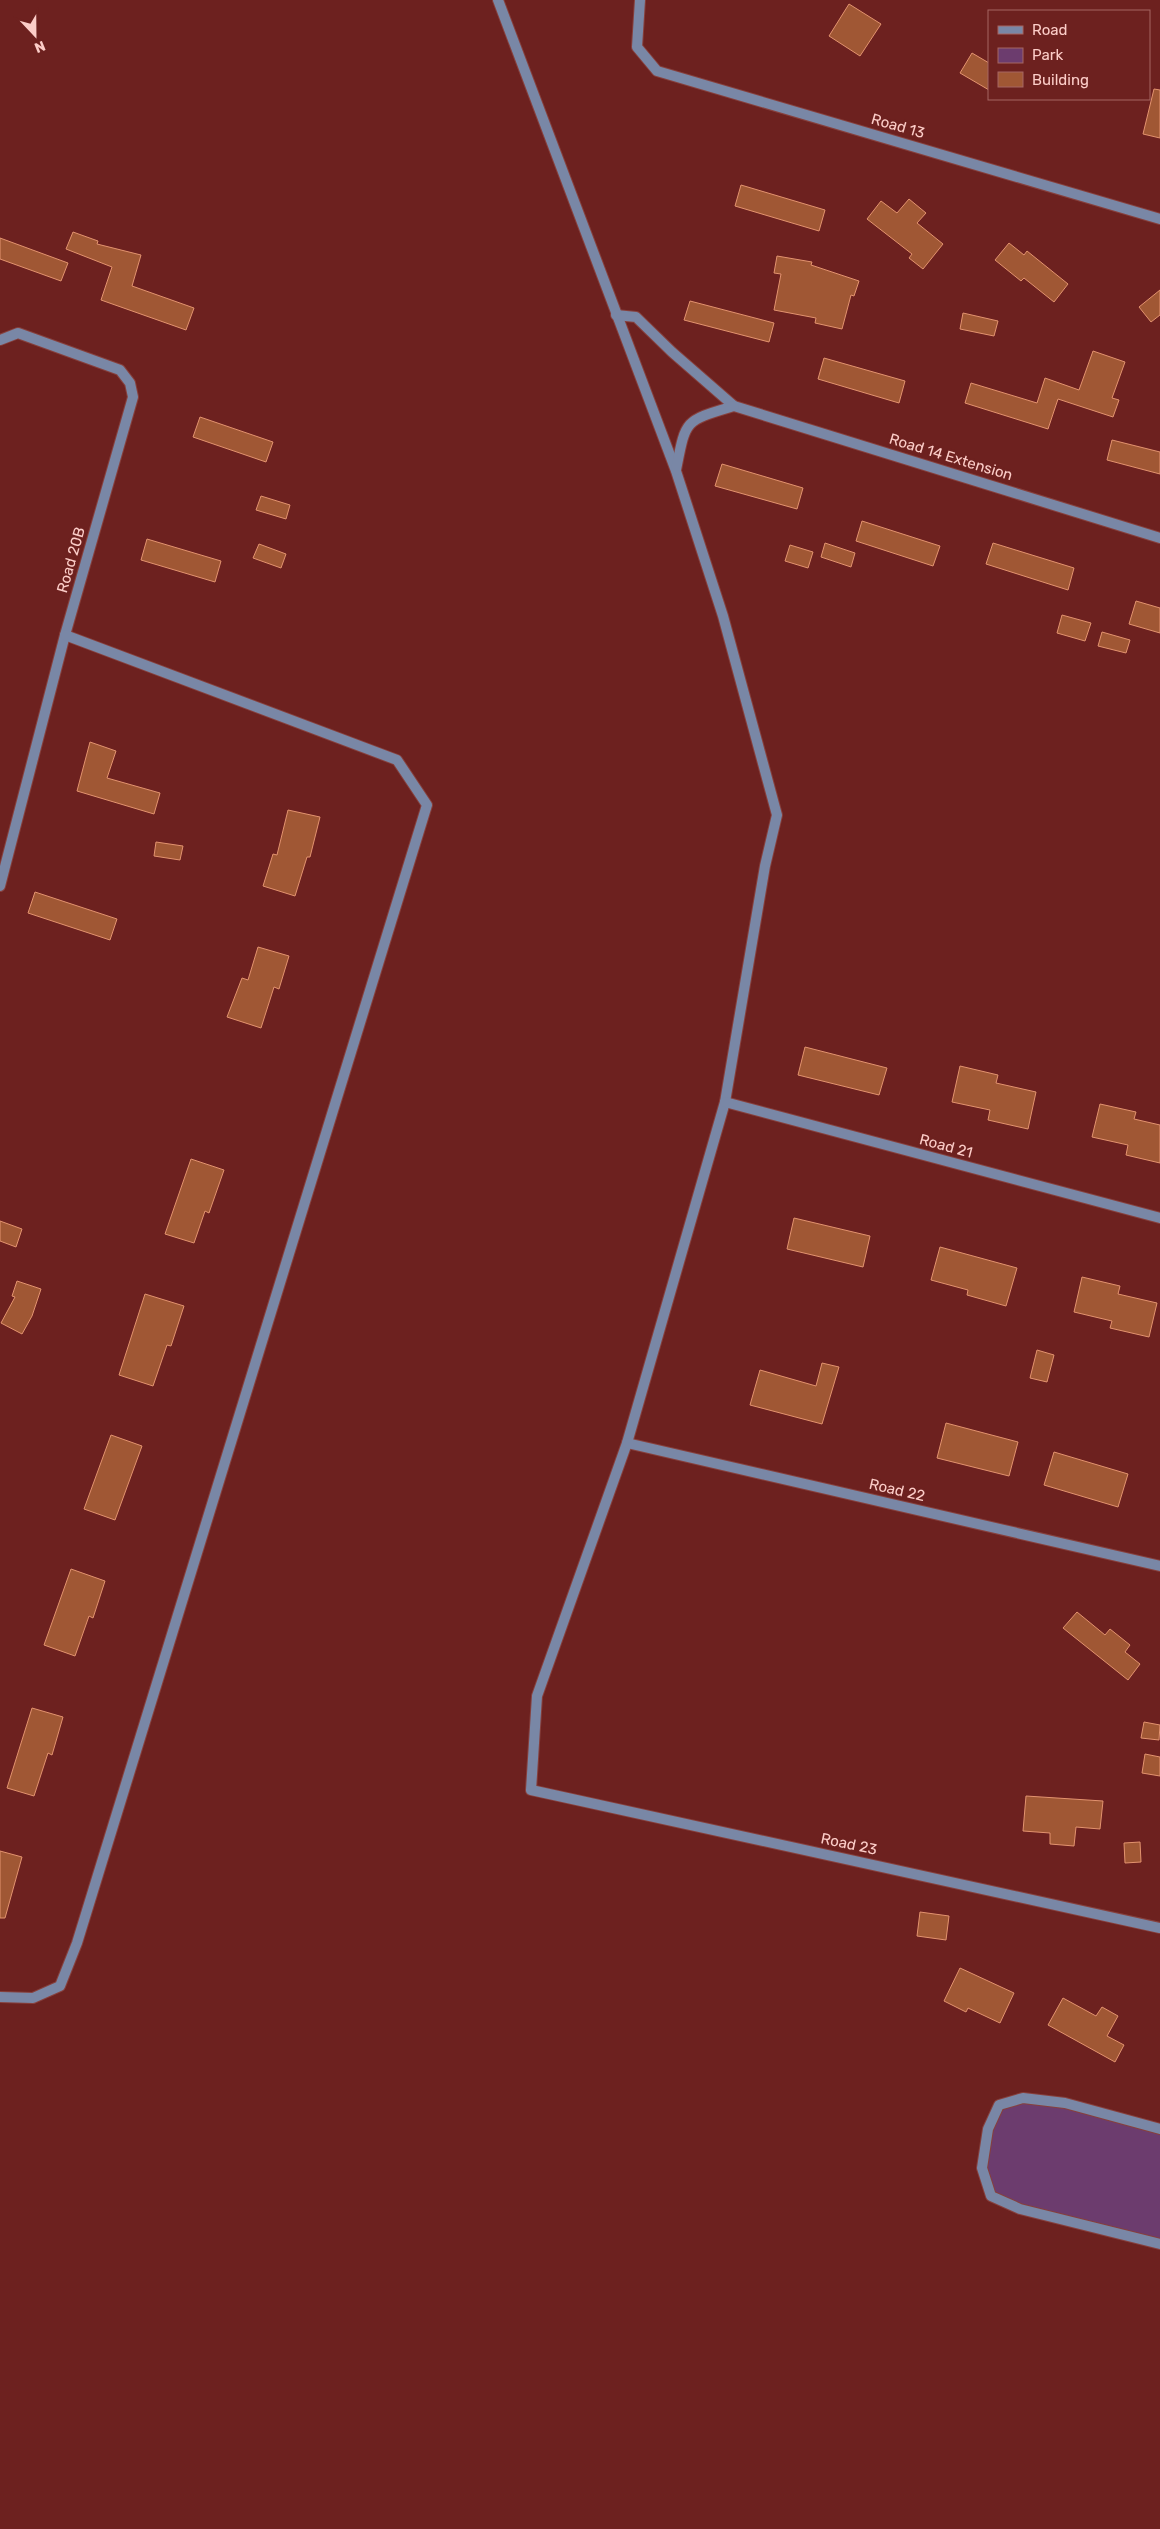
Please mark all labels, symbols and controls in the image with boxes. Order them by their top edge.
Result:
north arrow [10,10,60,60]
legend [988,10,1150,100]
text: Road [1032,21,1068,39]
text: N [32,37,48,56]
text: Park [1032,46,1063,64]
text: Building [1032,71,1089,89]
street label: Road 13 [869,110,927,142]
street label: Road 14 Extension [887,430,1015,484]
street label: Road 20B [53,525,89,595]
street label: Road 21 [917,1130,975,1162]
street label: Road 22 [867,1475,927,1505]
street label: Road 23 [819,1829,879,1859]

